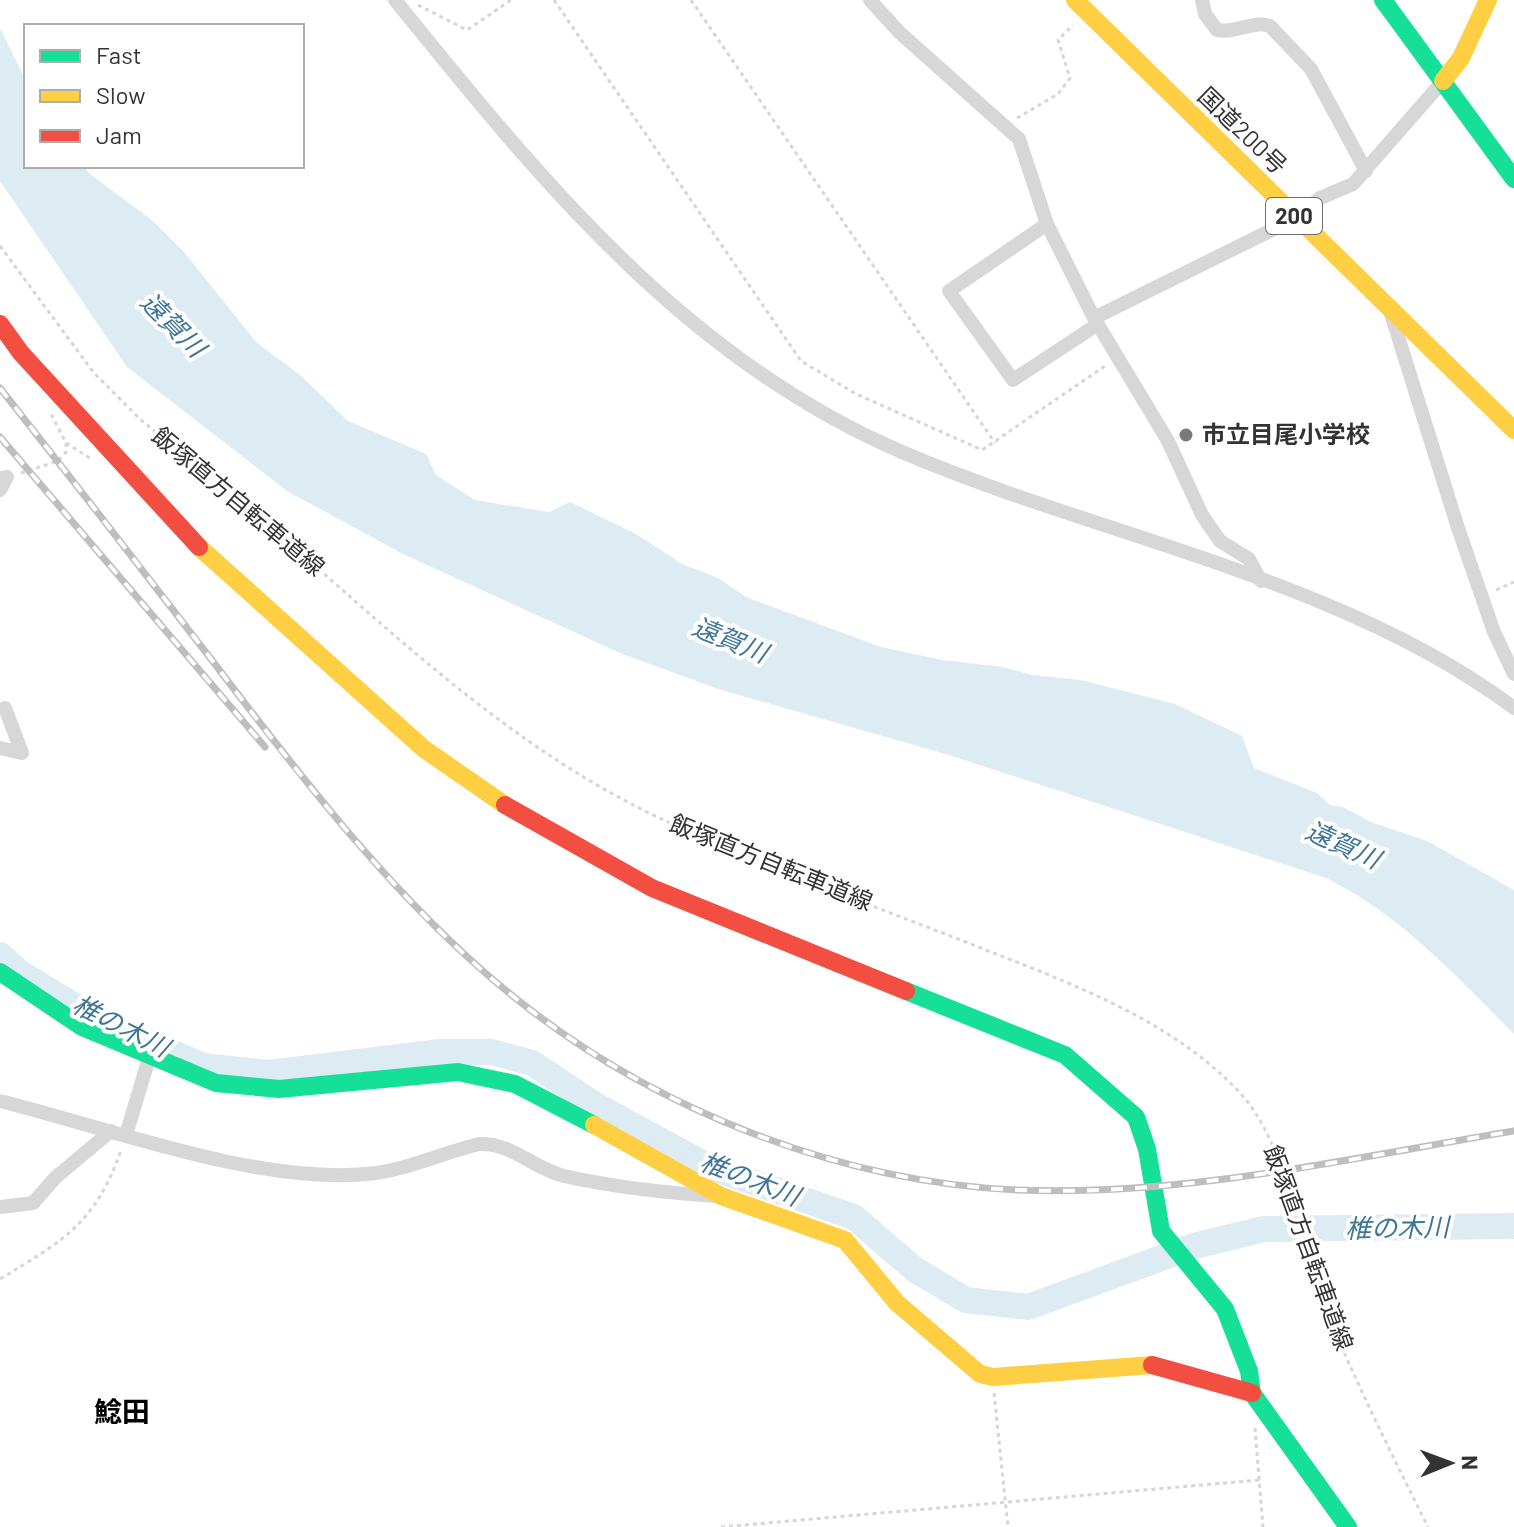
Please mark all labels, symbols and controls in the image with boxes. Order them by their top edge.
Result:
legend [24,24,304,168]
text: Fast [96,40,141,69]
text: Slow [96,80,145,109]
street label: 国道200号 [1193,81,1293,179]
text: Jam [96,120,142,149]
road number: 200 [1266,198,1322,234]
water label: 遠賀川 [136,285,215,365]
place label: 市立目尾小学校 [1202,419,1370,448]
street label: 飯塚直方自転車道線 [147,420,331,581]
marker: 市立目尾小学校 [1177,426,1195,444]
water label: 遠賀川 [689,610,775,669]
street label: 飯塚直方自転車道線 [666,808,877,916]
water label: 遠賀川 [1302,814,1388,875]
water label: 椎の木川 [68,987,178,1063]
street label: 飯塚直方自転車道線 [1259,1141,1360,1354]
water label: 椎の木川 [696,1144,807,1212]
water label: 椎の木川 [1345,1210,1452,1243]
district label: 鯰田 [94,1394,150,1428]
north arrow [1410,1423,1490,1503]
text: N [1458,1455,1484,1470]

